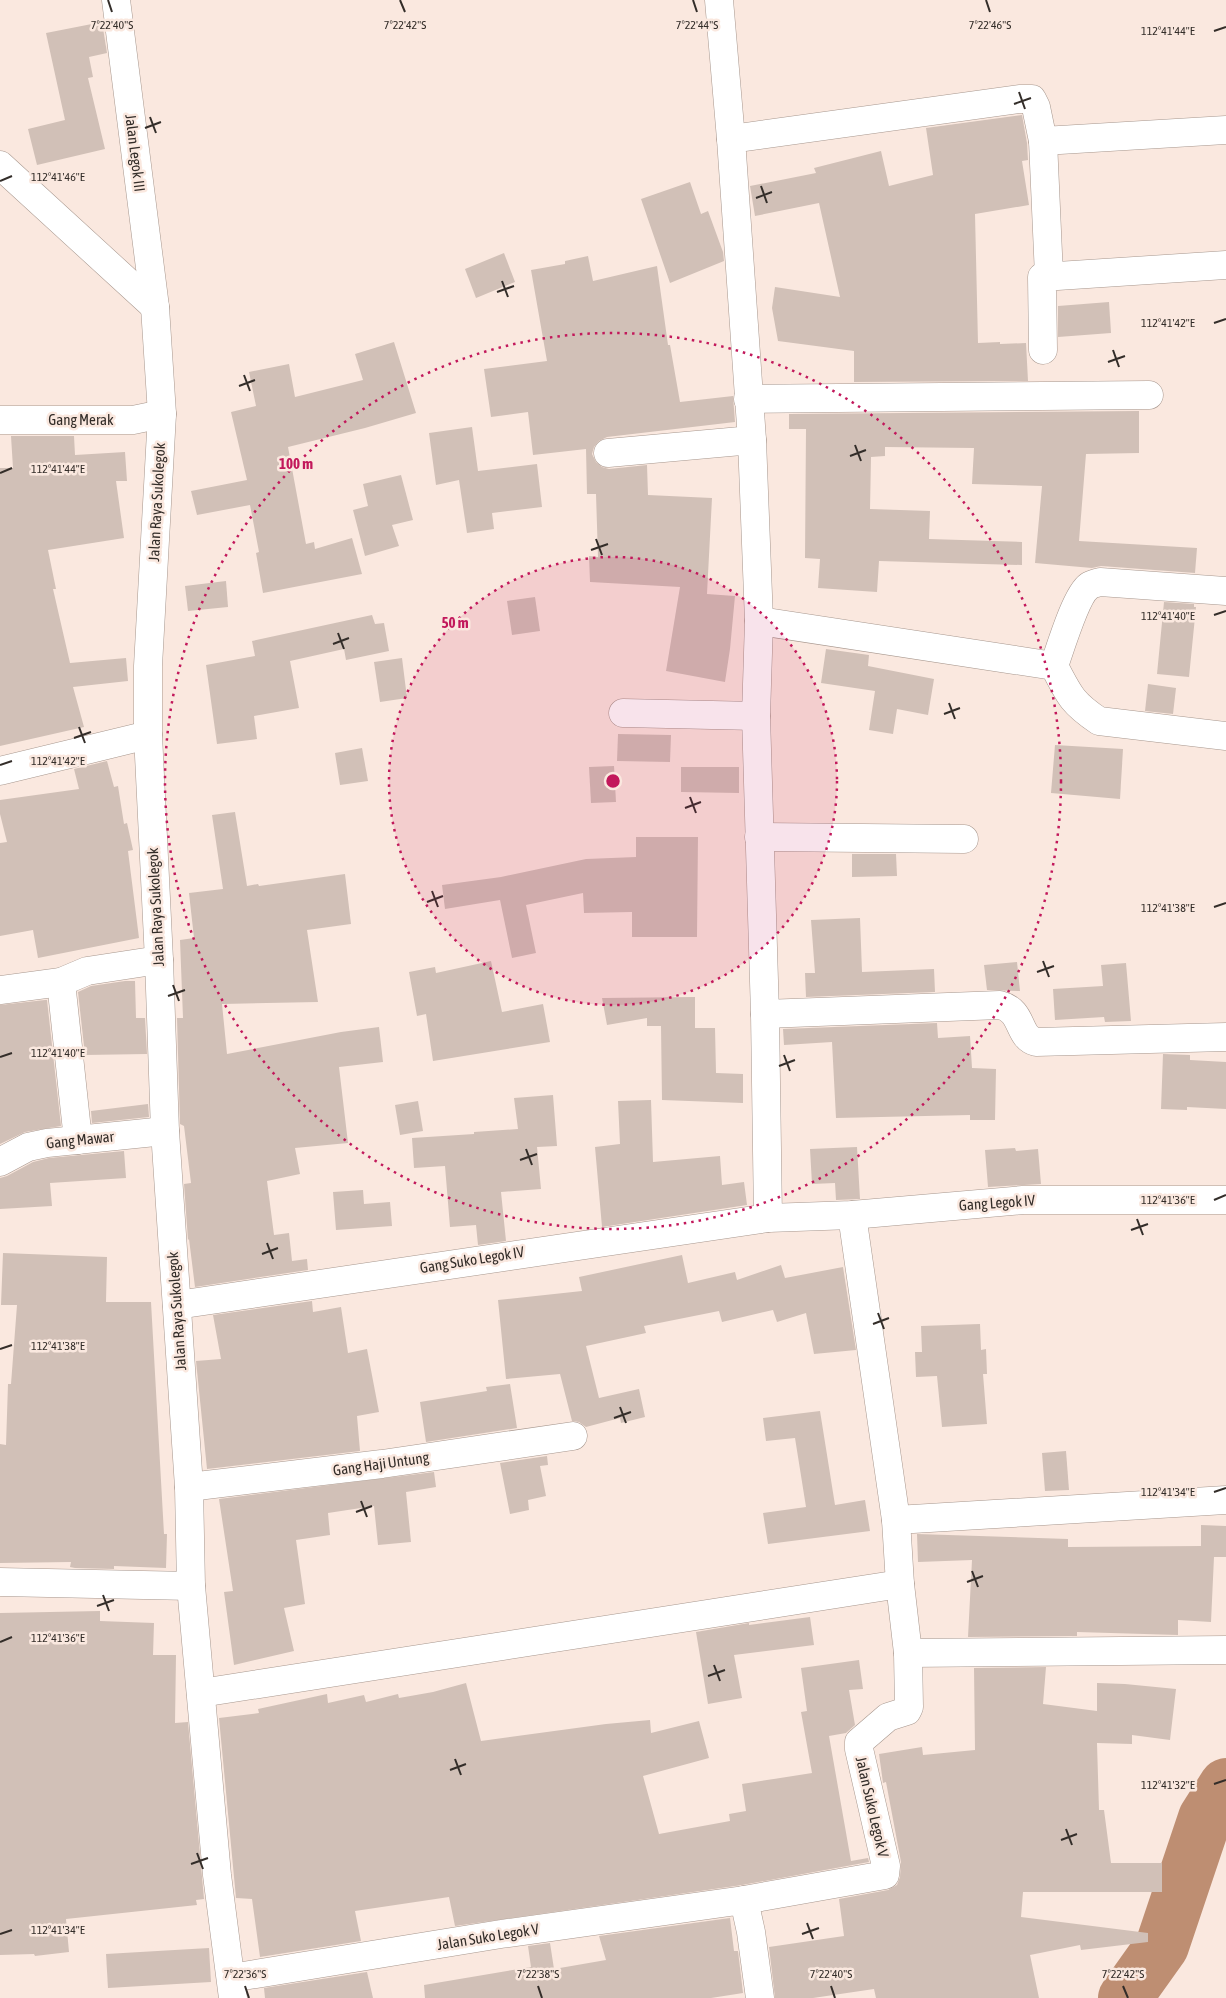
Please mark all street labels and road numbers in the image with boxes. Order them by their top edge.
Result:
street label: Jalan Legok III [122,113,149,193]
street label: Gang Merak [48,411,114,428]
street label: Jalan Raya Sukolegok [145,442,168,562]
street label: Jalan Raya Sukolegok [144,847,167,967]
street label: Gang Mawar [45,1127,115,1152]
street label: Gang Legok IV [958,1191,1036,1214]
street label: Gang Suko Legok IV [419,1243,526,1276]
street label: Jalan Raya Sukolegok [164,1251,189,1371]
street label: Gang Haji Untung [332,1448,431,1479]
street label: Jalan Suko Legok V [853,1755,892,1860]
street label: Jalan Suko Legok V [436,1920,541,1953]

